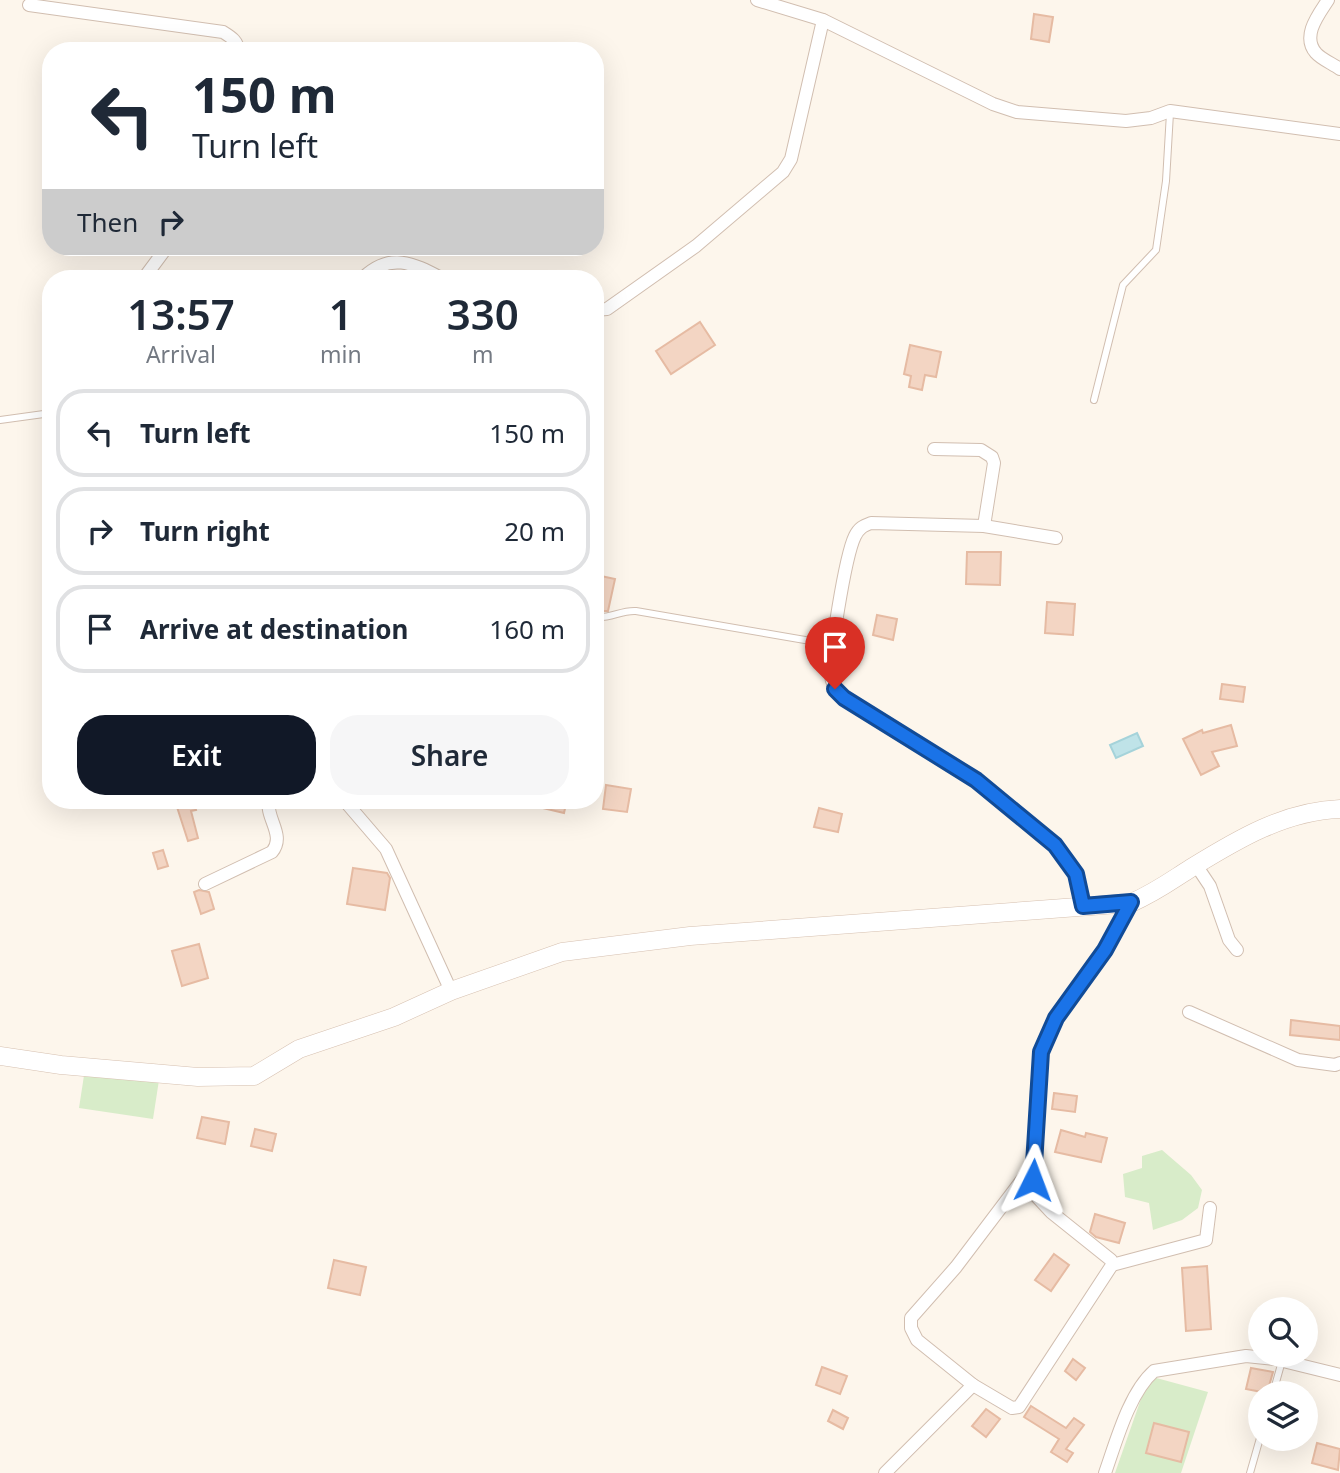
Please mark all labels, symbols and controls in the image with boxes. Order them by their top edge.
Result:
text: 150 m [192,61,337,127]
icon: left [77,70,168,161]
text: Turn left [192,124,318,167]
icon: right [152,203,190,241]
text: Then [77,204,138,240]
text: 13:57 [127,285,235,342]
text: 1 [329,285,353,342]
text: 330 [447,285,519,342]
text: Arrival [146,338,216,370]
text: min [320,338,362,370]
text: m [472,338,494,370]
icon: left [81,414,119,452]
text: Turn left [140,415,251,451]
text: 150 m [489,415,565,451]
icon: right [81,512,119,550]
text: Turn right [140,513,270,549]
text: 20 m [504,513,565,549]
icon: arrive [81,610,119,648]
text: Arrive at destination [140,611,409,647]
text: 160 m [489,611,565,647]
pin [805,617,865,689]
icon: arrive [816,628,854,666]
button: Exit [77,715,316,795]
button: Share [330,715,569,795]
position arrow [996,1143,1070,1217]
map controls [1248,1297,1318,1451]
button: search [1248,1297,1318,1367]
button: layers [1248,1381,1318,1451]

